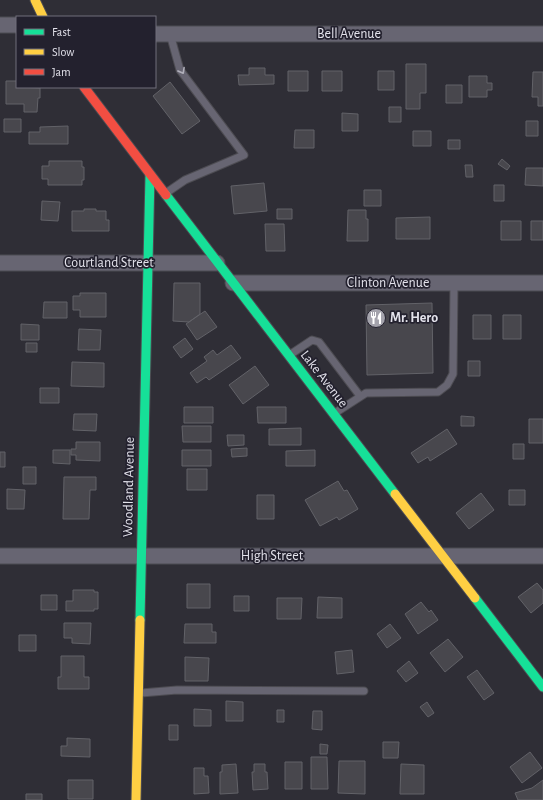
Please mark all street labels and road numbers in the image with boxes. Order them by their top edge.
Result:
street label: Bell Avenue [317,27,381,41]
street label: Courtland Street [64,256,154,270]
street label: Clinton Avenue [347,276,429,290]
street label: Lake Avenue [298,348,350,410]
street label: Woodland Avenue [121,437,137,537]
street label: High Street [241,549,304,563]

